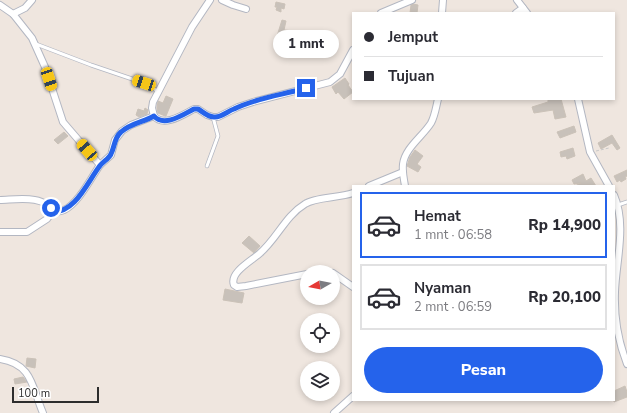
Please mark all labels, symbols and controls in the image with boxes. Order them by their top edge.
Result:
text: Jemput [388,27,438,47]
callout: 1 mnt [273,30,339,58]
text: 1 mnt [288,35,324,53]
car [40,66,58,92]
text: Tujuan [388,66,434,86]
car [131,74,157,92]
route end [297,79,315,97]
car [75,137,99,163]
route start [42,199,60,217]
text: Hemat [414,206,461,226]
icon: car [366,207,402,243]
text: Rp 14,900 [528,215,601,235]
text: 1 mnt · 06:58 [414,226,492,244]
north arrow [300,265,340,305]
map controls [300,265,340,401]
text: Nyaman [414,278,471,298]
icon: car [366,279,402,315]
text: Rp 20,100 [528,287,601,307]
text: 2 mnt · 06:59 [414,298,492,316]
button: locate [300,313,340,353]
button: Pesan [364,347,603,393]
button: layers [300,361,340,401]
scale bar [12,385,99,404]
text: 100 m [18,386,50,401]

